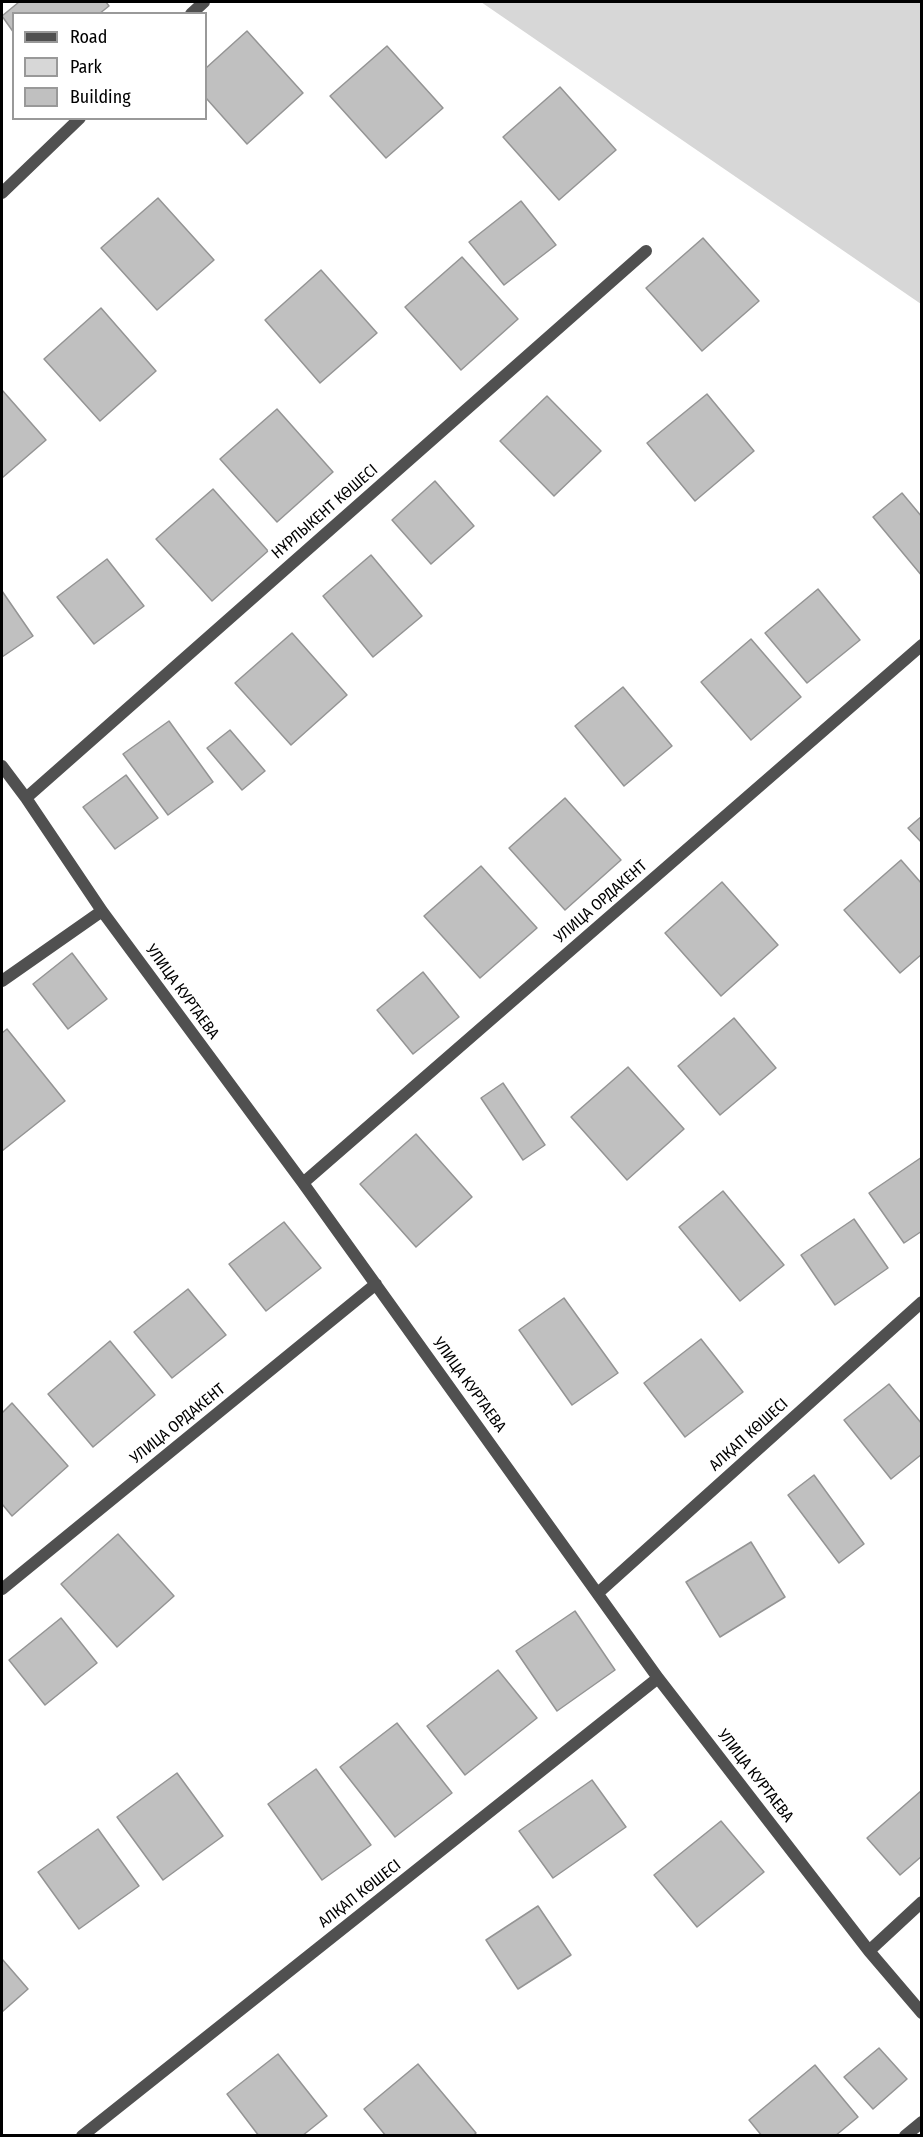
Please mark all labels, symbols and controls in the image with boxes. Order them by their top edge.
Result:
legend [12,12,207,120]
text: Road [70,26,107,48]
text: Park [70,56,102,78]
text: Building [70,86,131,108]
street label: НҰРЛЫКЕНТ КӨШЕСІ [268,461,382,563]
street label: УЛИЦА ОРДАКЕНТ [551,857,651,947]
street label: УЛИЦА КУРТАЕВА [141,941,223,1043]
street label: УЛИЦА КУРТАЕВА [428,1334,510,1436]
street label: УЛИЦА ОРДАКЕНТ [127,1380,229,1468]
street label: АЛҚАП КӨШЕСІ [706,1395,792,1475]
street label: УЛИЦА КУРТАЕВА [713,1726,797,1826]
street label: АЛҚАП КӨШЕСІ [315,1856,405,1932]

